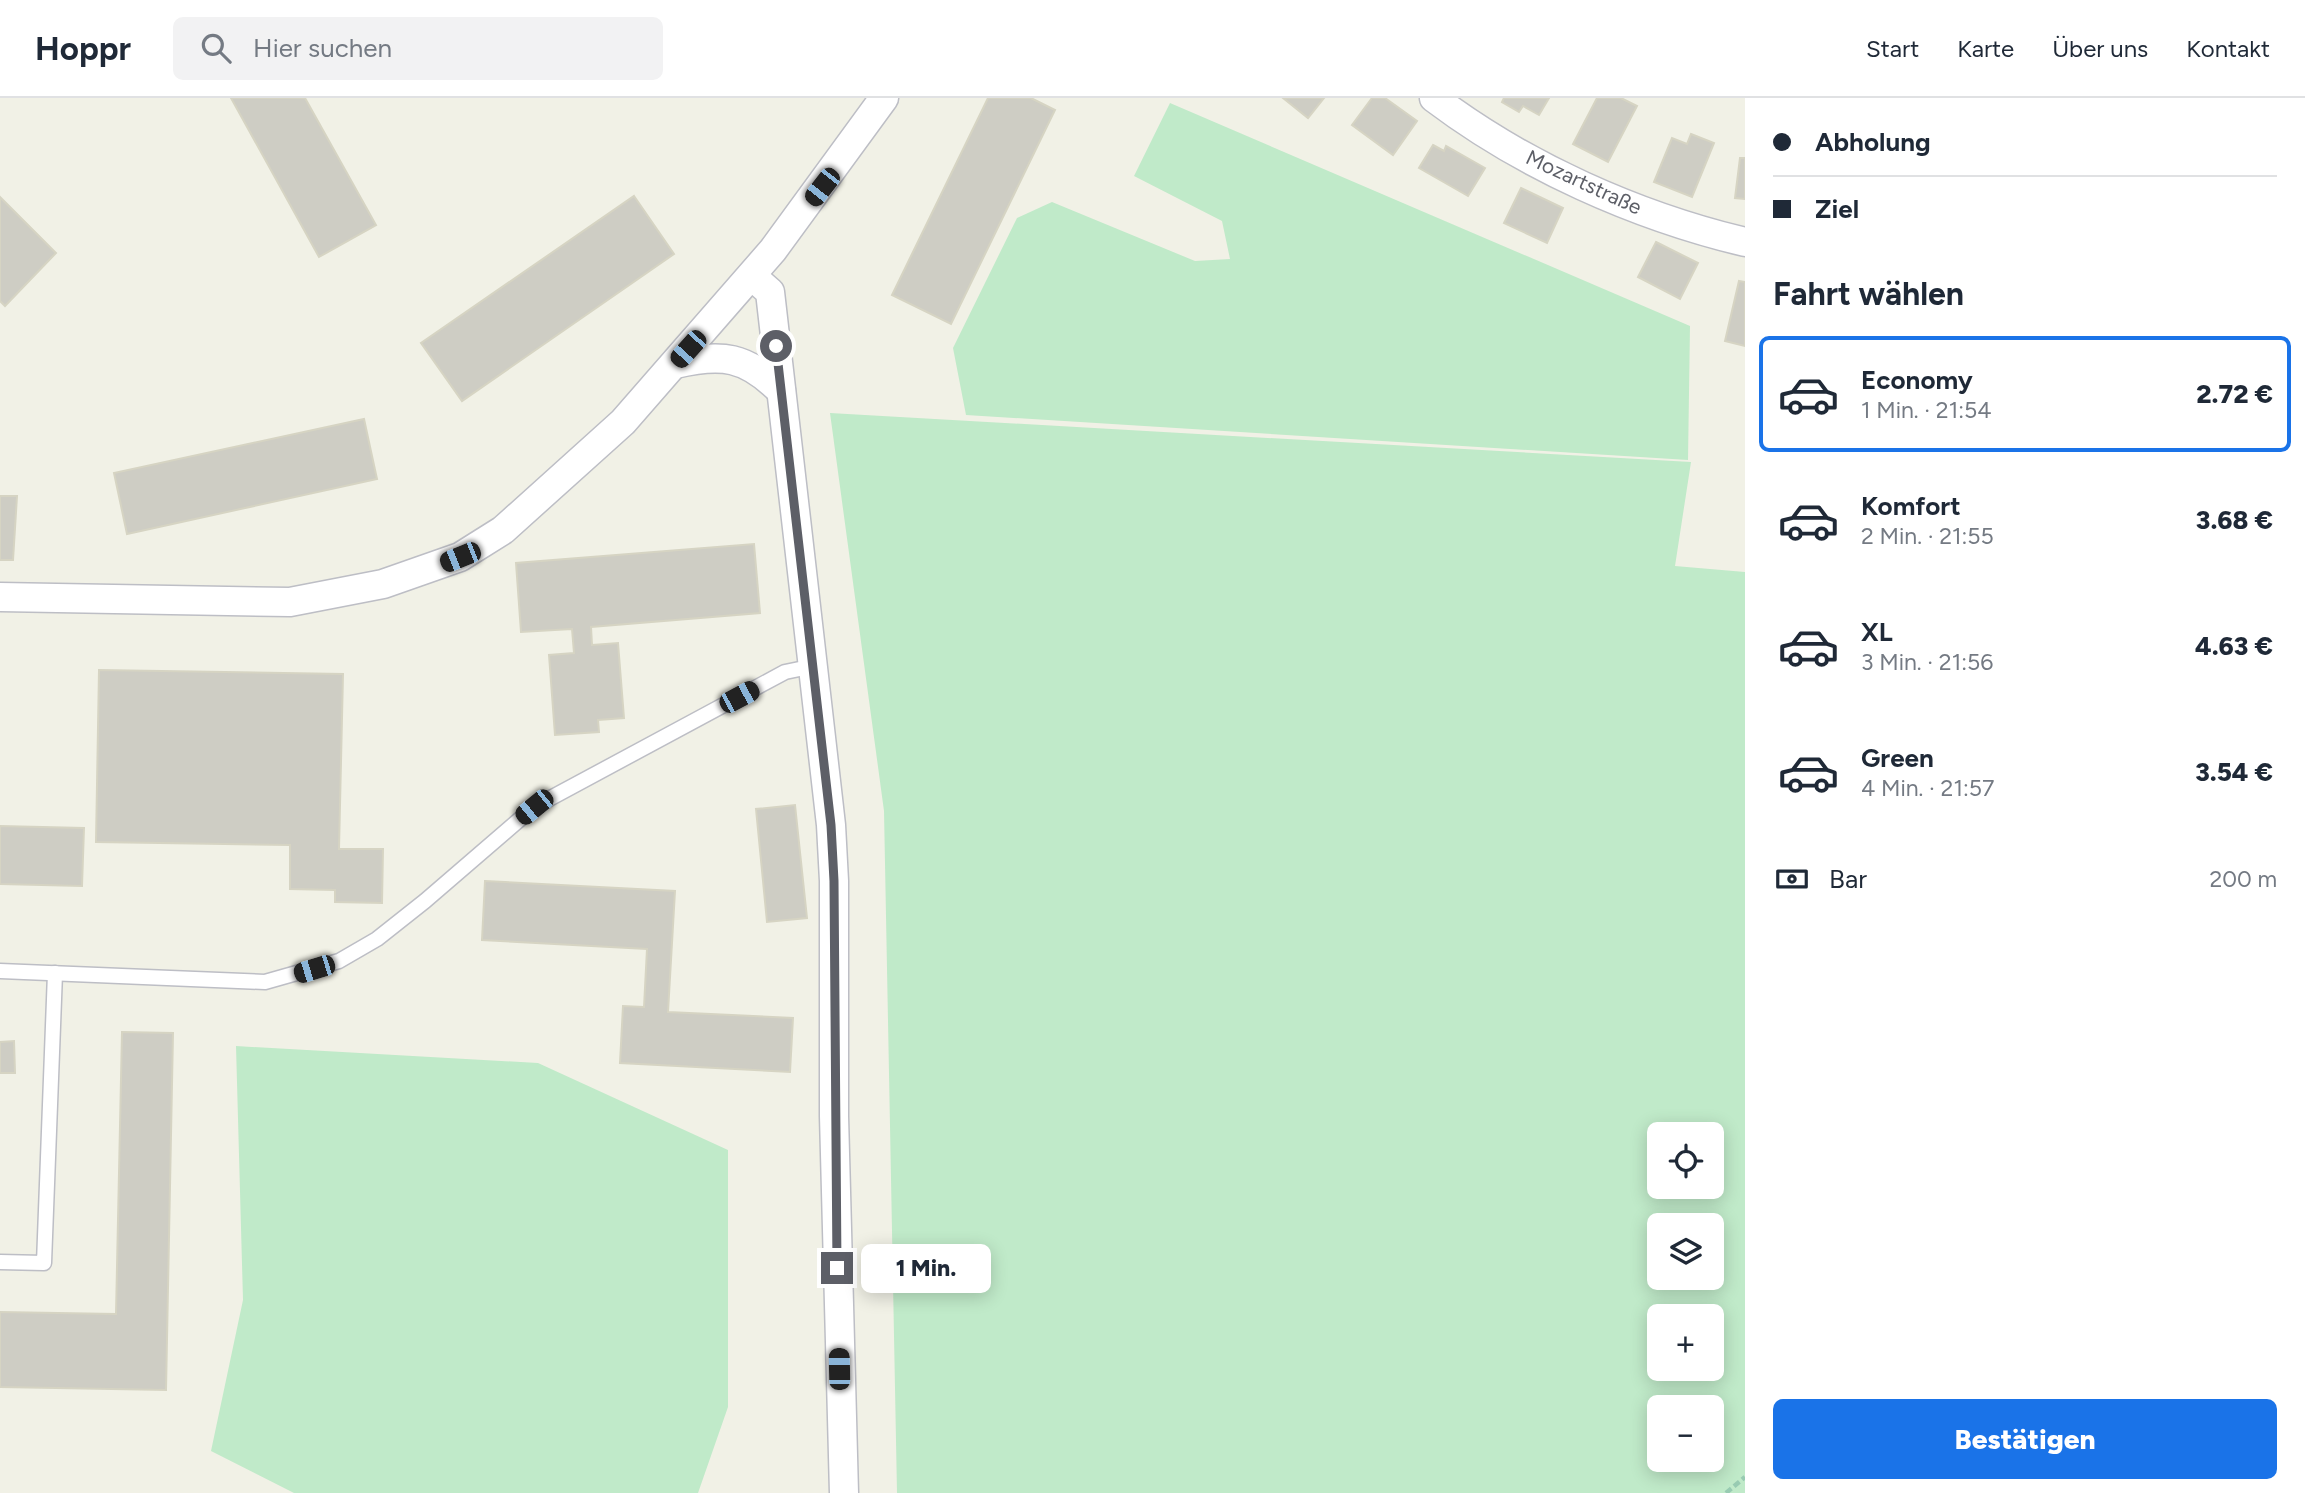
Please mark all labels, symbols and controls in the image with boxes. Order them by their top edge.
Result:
search box [173,17,663,80]
text: Hoppr [35,29,131,68]
icon: search [197,29,235,67]
text: Hier suchen [253,32,392,64]
text: Start [1866,34,1919,63]
text: Karte [1957,34,2014,63]
text: Über uns [2052,34,2148,63]
text: Kontakt [2186,34,2270,63]
text: Abholung [1815,126,1931,158]
street label: Mozartstraße [1522,144,1646,220]
car [801,164,844,210]
text: Ziel [1815,193,1859,225]
text: Fahrt wählen [1773,275,1964,313]
car [667,326,710,372]
route start [760,330,792,362]
icon: car [1777,363,1840,426]
text: Economy [1861,364,1973,396]
text: 2.72 € [2196,378,2273,410]
text: 1 Min. · 21:54 [1861,396,1991,424]
icon: car [1777,489,1840,552]
text: Komfort [1861,490,1961,522]
text: 3.68 € [2196,504,2273,536]
text: 2 Min. · 21:55 [1861,522,1994,550]
car [437,539,484,575]
icon: car [1777,615,1840,678]
text: XL [1861,616,1893,648]
text: 4.63 € [2195,630,2273,662]
text: 3 Min. · 21:56 [1861,648,1993,676]
car [716,678,763,716]
icon: car [1777,741,1840,804]
text: Green [1861,742,1934,774]
text: 3.54 € [2195,756,2273,788]
text: 4 Min. · 21:57 [1861,774,1994,802]
car [512,786,557,828]
icon: cash [1773,860,1811,898]
text: Bar [1829,863,1867,895]
text: 200 m [2209,865,2277,893]
car [291,953,338,985]
map controls [1647,1122,1724,1472]
button: locate [1647,1122,1724,1199]
button: layers [1647,1213,1724,1290]
callout: 1 Min. [862,1244,991,1292]
route end [821,1252,853,1284]
text: 1 Min. [896,1254,956,1282]
button: + [1647,1304,1724,1381]
car [829,1348,850,1390]
button: − [1647,1395,1724,1472]
button: Bestätigen [1773,1399,2277,1479]

